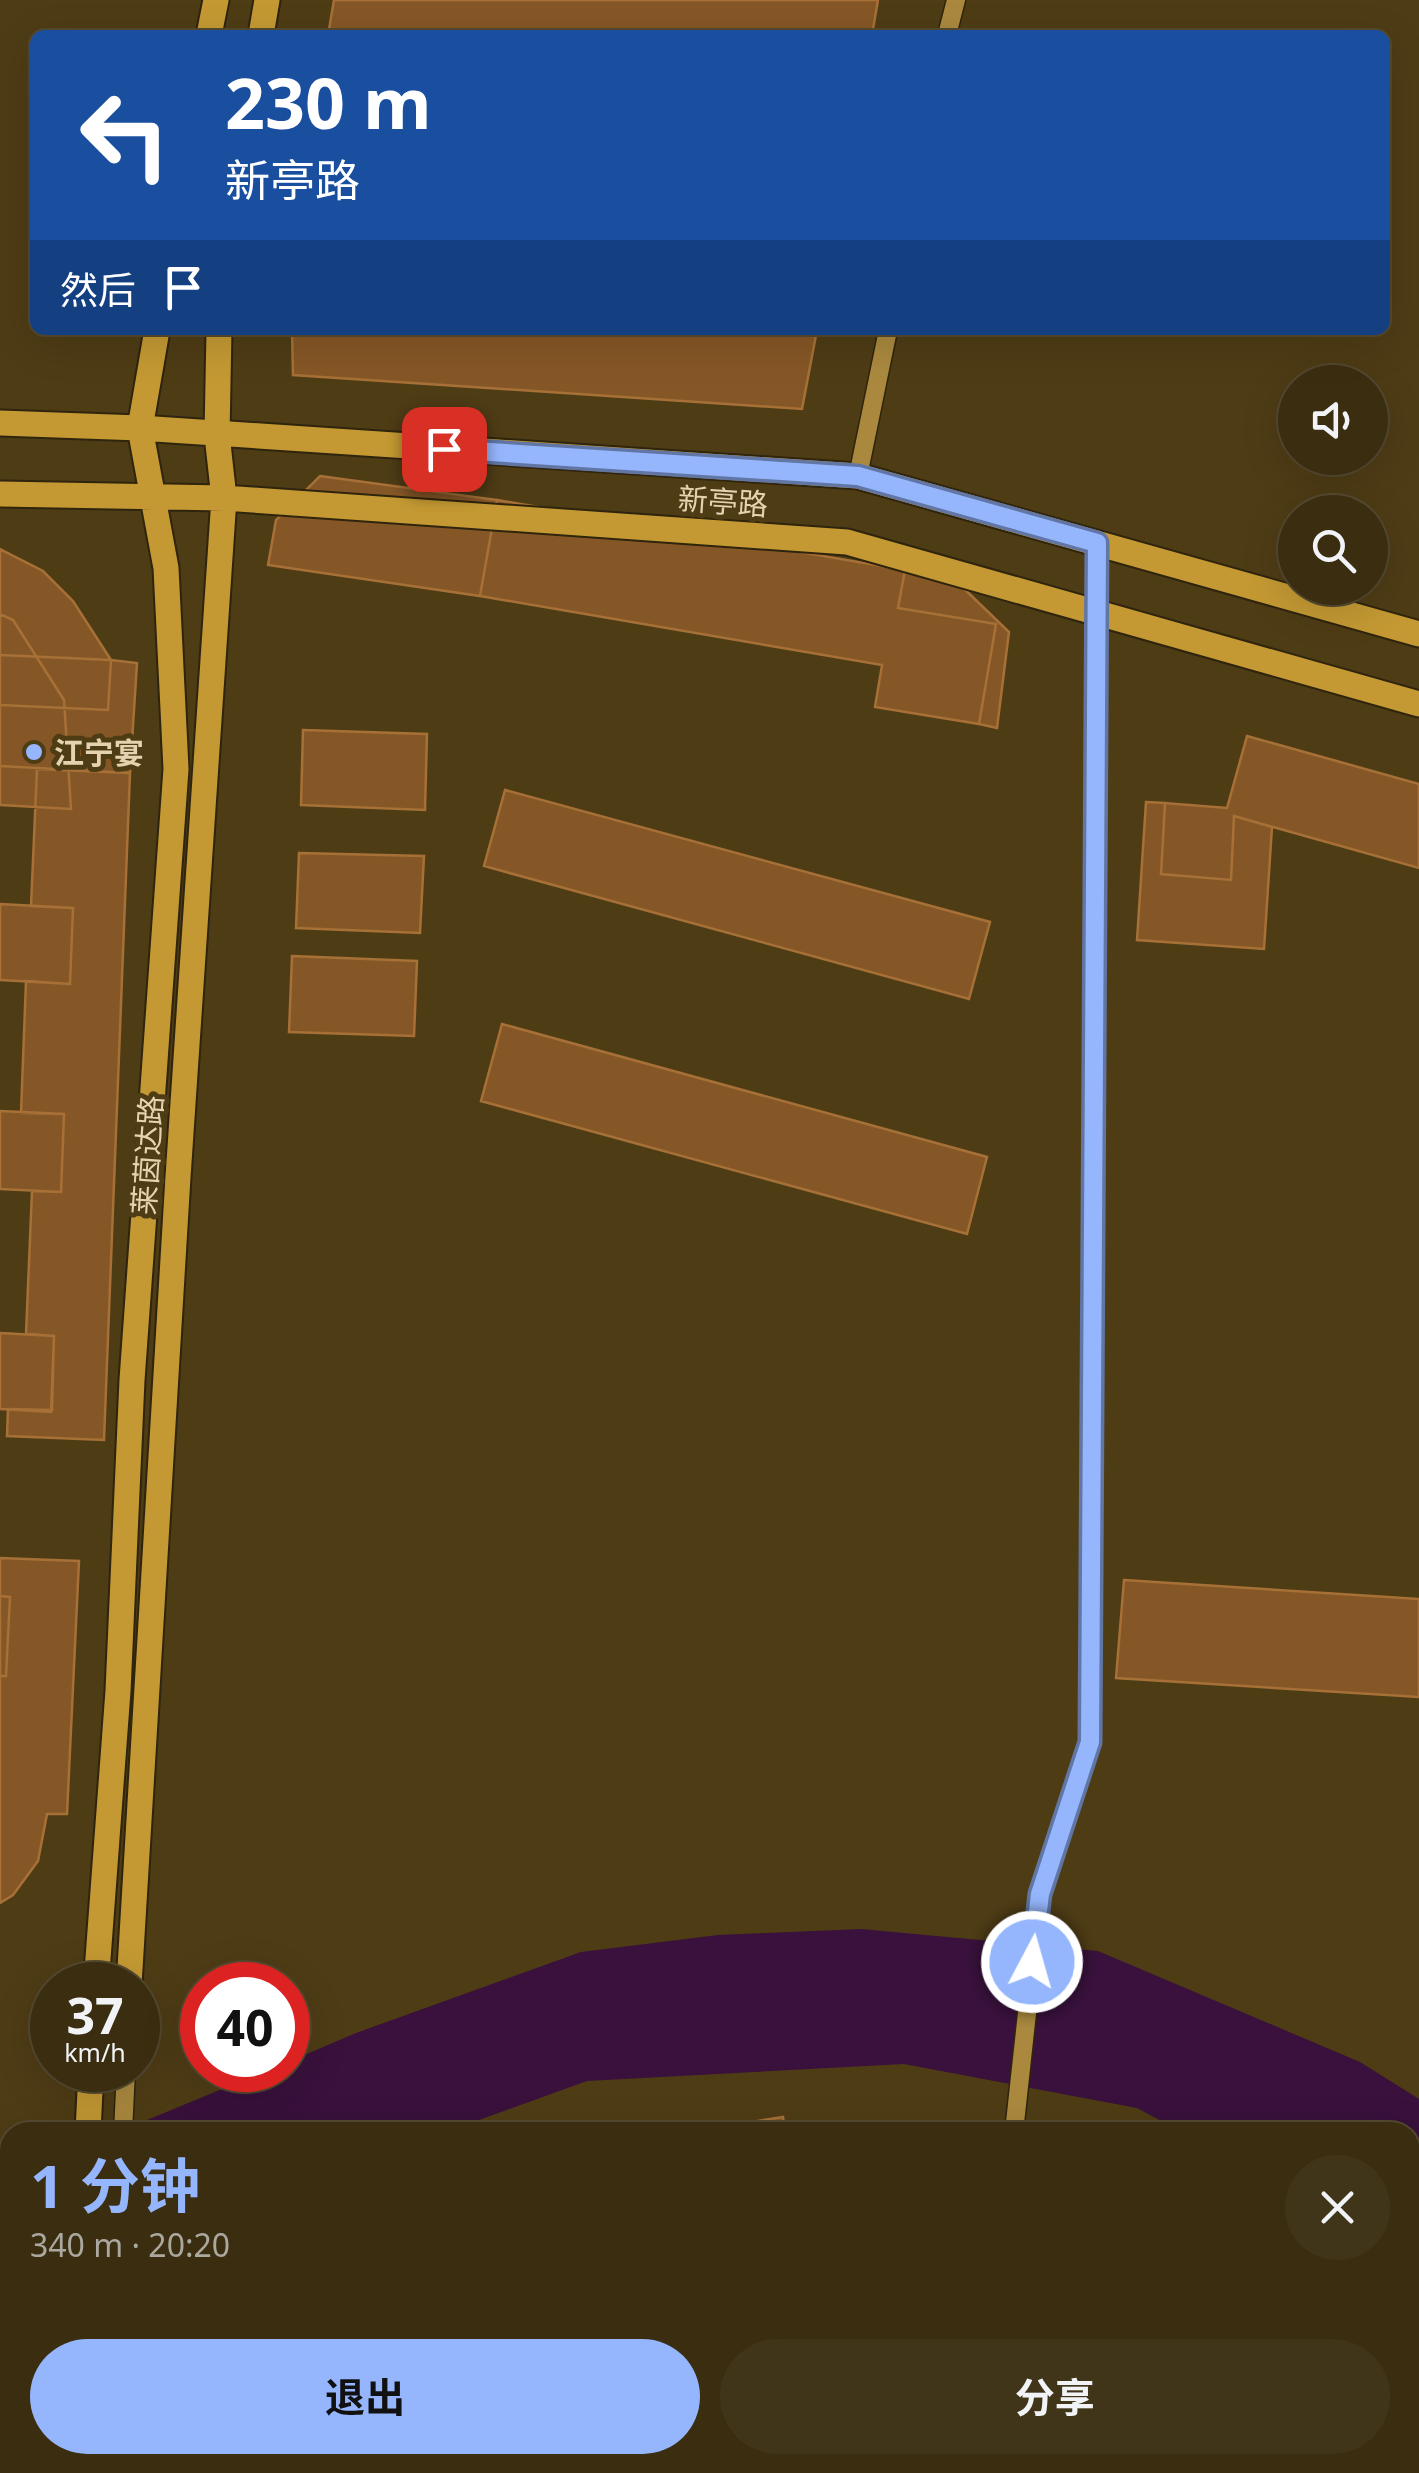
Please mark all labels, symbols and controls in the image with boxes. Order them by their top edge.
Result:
text: 230 m [225,54,432,150]
icon: left [60,70,190,200]
text: 新亭路 [225,149,360,210]
icon: arrive [156,260,211,315]
text: 然后 [60,263,136,315]
map controls [1278,365,1388,605]
button: sound [1278,365,1388,475]
pin [402,407,487,492]
icon: arrive [417,422,472,477]
street label: 新亭路 [677,477,769,525]
button: search [1278,495,1388,605]
place label: 江宁宴 [54,732,144,773]
marker: 江宁宴 [23,741,45,763]
street label: 莱茵达路 [122,1094,172,1216]
position arrow [980,1910,1084,2014]
speed limit sign: 40 [180,1962,310,2092]
text: 37 [66,1981,124,2049]
text: km/h [64,2035,126,2069]
text: 1 分钟 [30,2144,200,2226]
button: close [1285,2155,1390,2260]
text: 340 m · 20:20 [30,2223,230,2266]
button: 退出 [30,2339,700,2454]
button: 分享 [720,2339,1390,2454]

